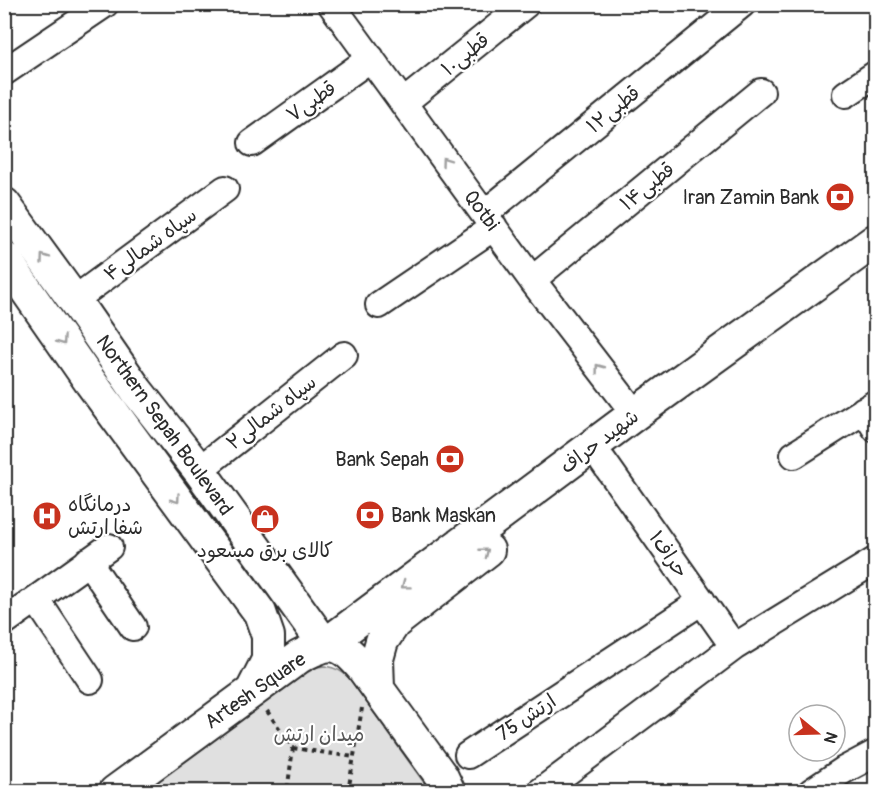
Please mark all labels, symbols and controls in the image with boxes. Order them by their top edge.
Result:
street label: قطبی۱۰ [436,27,495,81]
street label: قطبی۷ [281,75,341,128]
street label: قطبی۱۲ [581,80,645,139]
one-way arrow [441,156,452,167]
street label: قطبی۱۴ [615,157,680,216]
bank icon: Iran Zamin Bank [824,181,856,213]
street label: Qotbi [458,185,505,236]
place label: Iran Zamin Bank [682,185,820,210]
street label: سپاه شمالی۴ [99,202,202,287]
one-way arrow [40,253,51,264]
street label: Northern Sepah Boulevard [91,330,239,520]
one-way arrow [55,334,66,345]
one-way arrow [595,363,606,374]
street label: سپاه شمالی۲ [221,369,321,455]
street label: شهید حراف [555,404,644,479]
bank icon: Bank Sepah [434,443,466,475]
place label: Bank Sepah [335,447,429,472]
place label: درمانگاه شفا ارتش [68,492,143,540]
one-way arrow [169,492,180,503]
bank icon: Bank Maskan [354,499,386,531]
hospital icon: درمانگاه شفا ارتش [31,500,63,532]
shop icon: کالای برق مسعود [249,503,281,535]
place label: Bank Maskan [391,503,496,528]
street label: حراف۱ [643,526,694,583]
place label: کالای برق مسعود [197,538,333,564]
one-way arrow [479,549,490,560]
one-way arrow [401,578,412,589]
street label: Artesh Square [200,646,311,734]
street label: 75 ارتش [492,688,561,746]
north arrow [787,703,847,763]
park label: میدان ارتش [274,722,364,747]
text: N [819,729,841,746]

